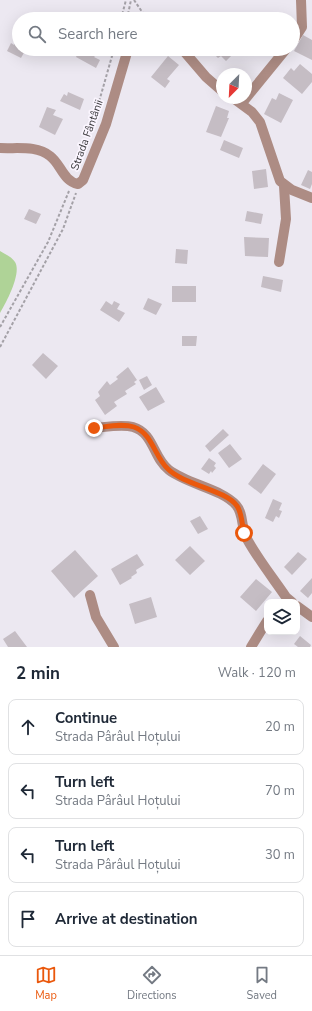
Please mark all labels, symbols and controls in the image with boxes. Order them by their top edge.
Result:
search box [12,12,300,56]
icon: search [26,23,48,45]
text: Search here [58,24,138,44]
north arrow [216,68,252,104]
street label: Strada Fântânii [67,98,107,172]
route end [85,419,103,437]
route start [235,524,253,542]
map controls [264,599,300,635]
button: layers [264,599,300,635]
text: 2 min [16,662,60,685]
text: Walk · 120 m [218,664,296,682]
text: Continue [55,708,117,728]
icon: ahead [17,716,39,738]
text: 20 m [265,718,295,736]
text: Strada Pârâul Hoțului [55,728,181,746]
text: Turn left [55,772,114,792]
icon: left [17,780,39,802]
text: 70 m [265,782,295,800]
text: Strada Pârâul Hoțului [55,792,181,810]
text: Turn left [55,836,114,856]
icon: left [17,844,39,866]
text: 30 m [265,846,295,864]
text: Strada Pârâul Hoțului [55,856,181,874]
icon: arrive [17,908,39,930]
text: Arrive at destination [55,909,198,929]
tab: Map [35,964,57,1003]
tab: Directions [127,964,177,1003]
tab: Saved [247,964,277,1003]

